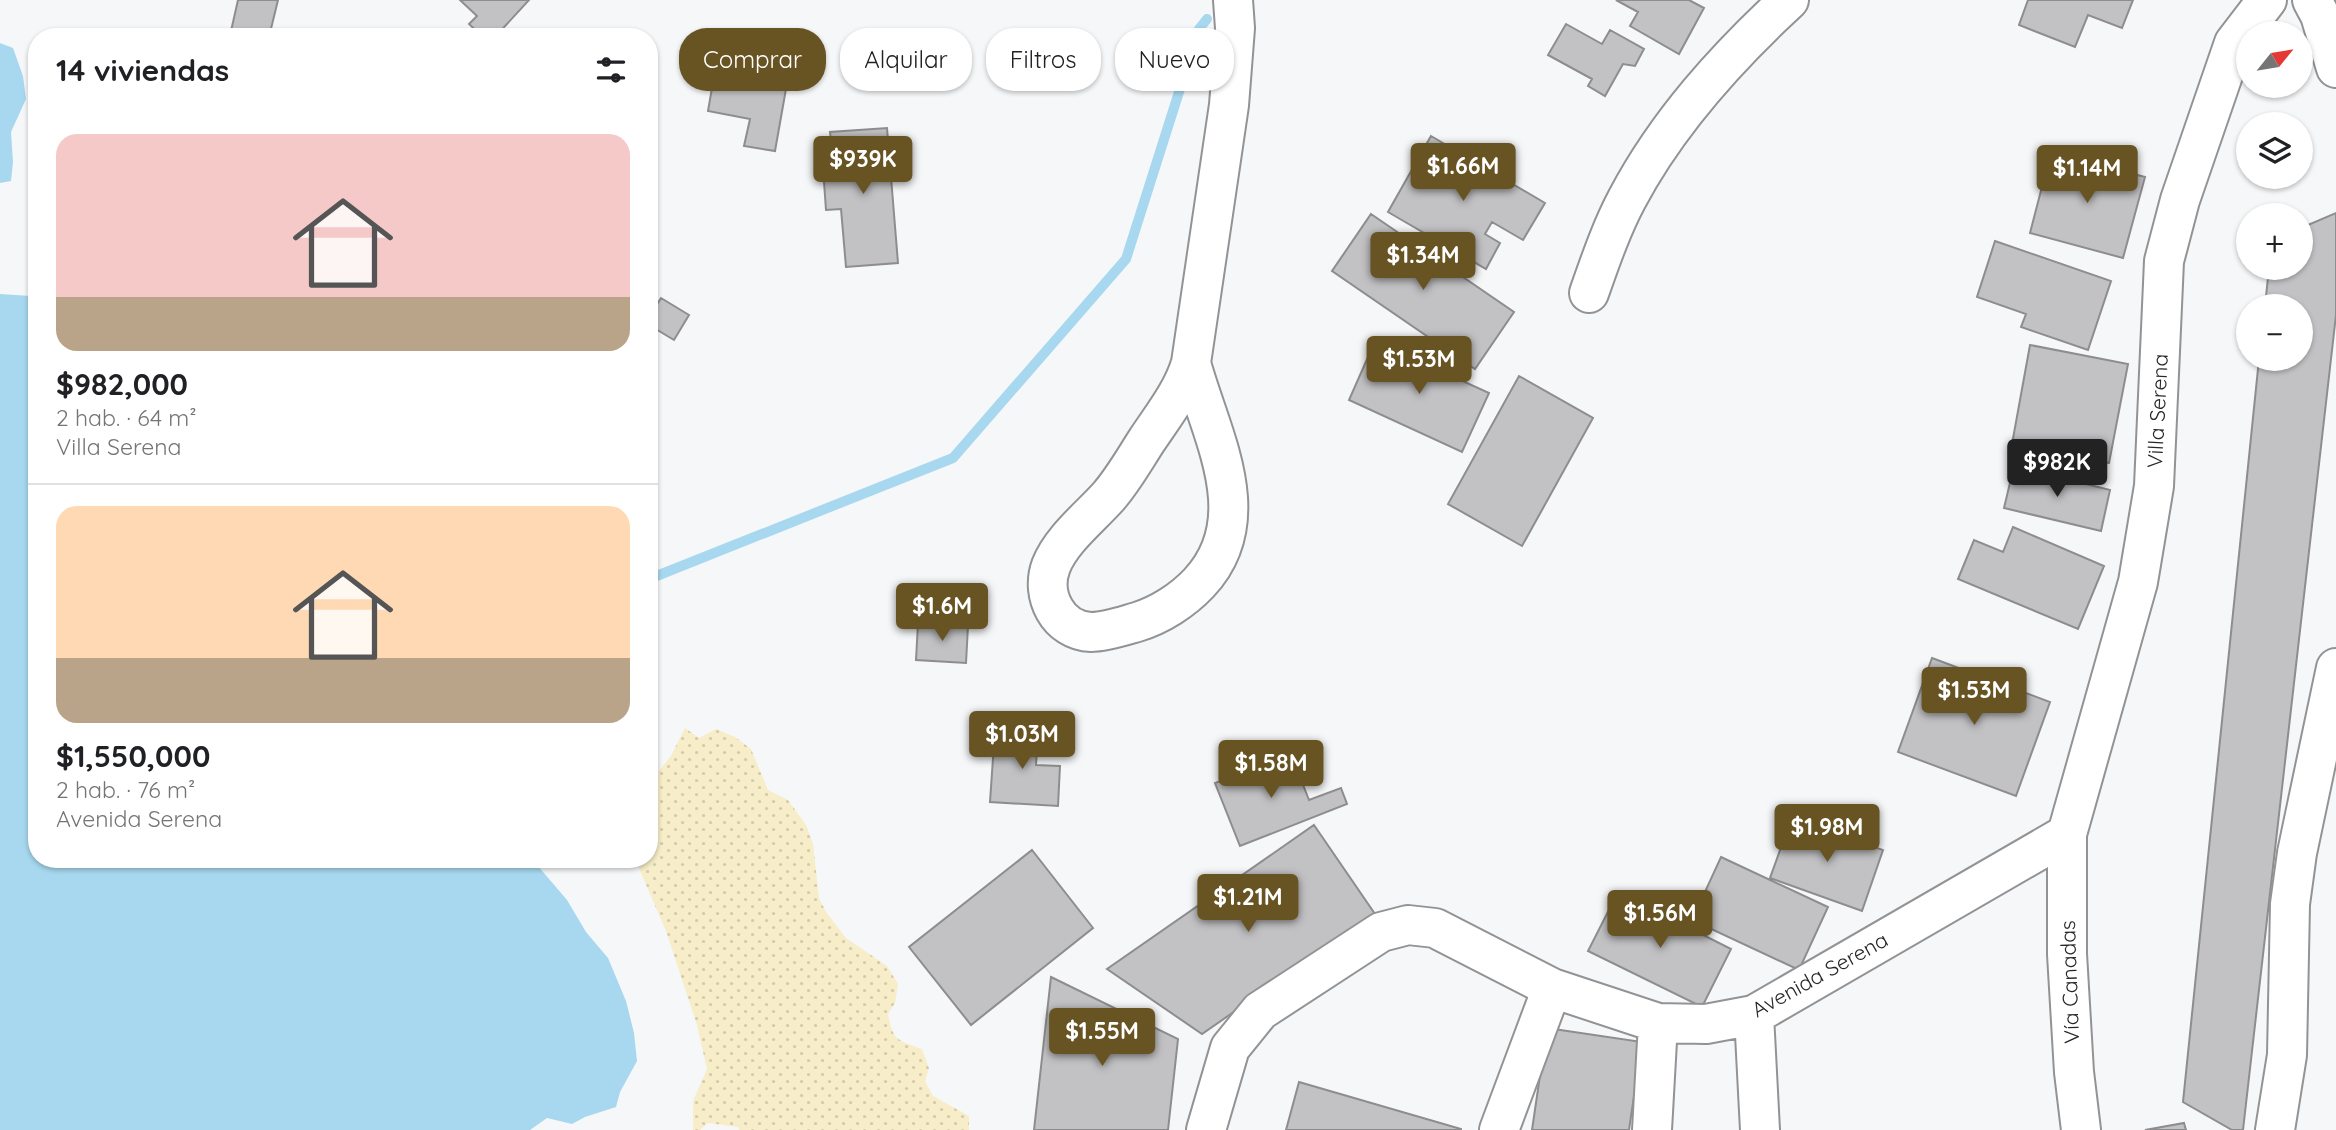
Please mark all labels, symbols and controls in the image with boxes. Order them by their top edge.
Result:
north arrow [2236,21,2314,98]
map controls [2236,21,2313,371]
chip: Comprar [679,28,826,91]
chip: Alquilar [840,28,972,91]
chip: Filtros [986,28,1101,91]
chip: Nuevo [1115,28,1234,91]
text: 14 viviendas [56,51,229,89]
icon: filters [592,51,630,89]
button: layers [2236,112,2313,189]
pin: $939K [814,136,912,196]
text: $939K [829,144,897,173]
pin: $1.66M [1406,144,1520,203]
pin: $1.14M [2030,146,2144,205]
text: $1.66M [1427,151,1499,180]
text: $1.14M [2053,153,2121,182]
icon: home [280,180,406,306]
button: + [2236,203,2313,280]
pin: $1.34M [1366,232,1480,292]
text: $1.34M [1386,240,1460,269]
button: − [2236,294,2313,371]
pin: $1.53M [1362,336,1476,396]
text: $1.53M [1383,344,1455,373]
street label: Villa Serena [2141,353,2173,469]
text: $982,000 [56,365,188,403]
text: 2 hab. · 64 m² [56,403,197,432]
text: Villa Serena [56,432,182,461]
pin: $982K [2008,440,2106,499]
text: $982K [2023,447,2091,476]
icon: home [280,552,406,678]
pin: $1.6M [893,584,991,643]
text: $1.6M [912,591,972,620]
pin: $1.53M [1917,668,2031,727]
text: $1.53M [1938,675,2010,704]
pin: $1.03M [965,712,1079,771]
text: $1.03M [985,719,1059,748]
text: $1,550,000 [56,737,210,775]
pin: $1.58M [1214,740,1328,800]
text: $1.58M [1234,748,1308,777]
text: 2 hab. · 76 m² [56,775,195,804]
text: Avenida Serena [56,804,222,833]
pin: $1.98M [1770,804,1884,864]
text: $1.98M [1791,812,1863,841]
pin: $1.21M [1191,874,1305,934]
text: $1.21M [1213,882,1283,911]
pin: $1.56M [1603,890,1717,950]
text: $1.56M [1623,898,1697,927]
street label: Vía Canadas [2054,920,2084,1044]
street label: Avenida Serena [1747,926,1892,1022]
pin: $1.55M [1045,1009,1159,1068]
text: $1.55M [1065,1016,1139,1045]

